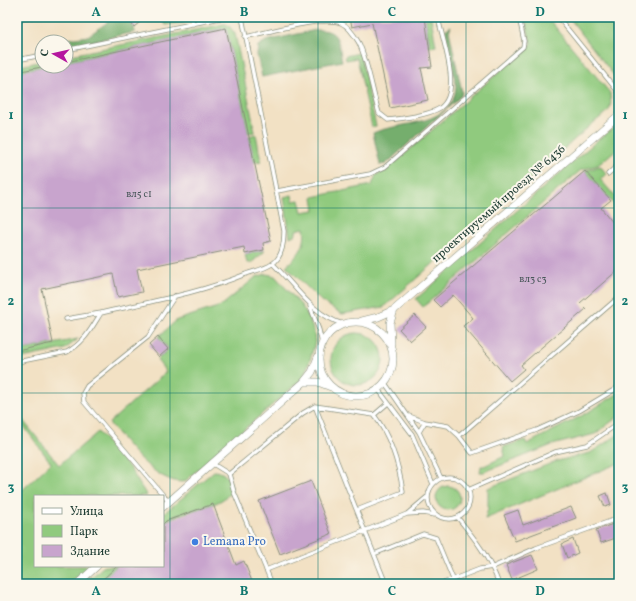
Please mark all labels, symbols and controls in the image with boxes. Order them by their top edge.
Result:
text: A [91,4,101,22]
text: B [240,4,249,22]
text: C [388,4,396,22]
text: D [535,4,545,22]
north arrow [34,34,74,74]
text: С [38,48,54,57]
text: 1 [8,107,14,125]
text: 1 [622,107,628,125]
street label: проектируемый проезд № 6436 [429,141,569,267]
house number: вл5 с1 [126,187,152,201]
house number: вл3 с3 [519,272,547,286]
text: 2 [8,293,15,311]
text: 2 [622,293,629,311]
text: 3 [8,479,15,497]
text: 3 [622,479,629,497]
legend [34,495,164,567]
text: Улица [70,504,103,520]
text: Парк [70,524,98,540]
place label: Lemana Pro [203,534,266,550]
marker: Lemana Pro [190,537,200,547]
text: Здание [70,544,110,560]
text: A [91,583,101,601]
text: B [240,583,249,601]
text: C [388,583,396,601]
text: D [535,583,545,601]

